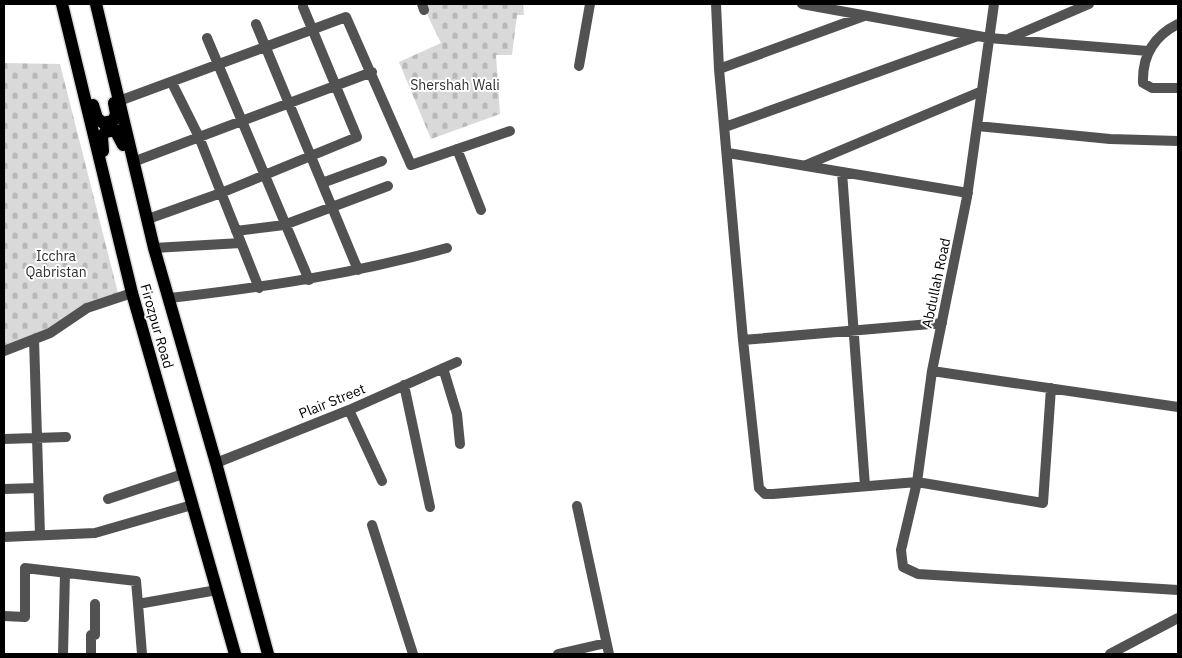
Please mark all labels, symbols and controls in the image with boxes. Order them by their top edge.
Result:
park label: Shershah Wali [410,76,500,94]
street label: Abdullah Road [918,236,954,330]
park label: Icchra Qabristan [25,247,87,281]
street label: Firozpur Road [136,282,178,370]
street label: Plair Street [296,379,368,422]

